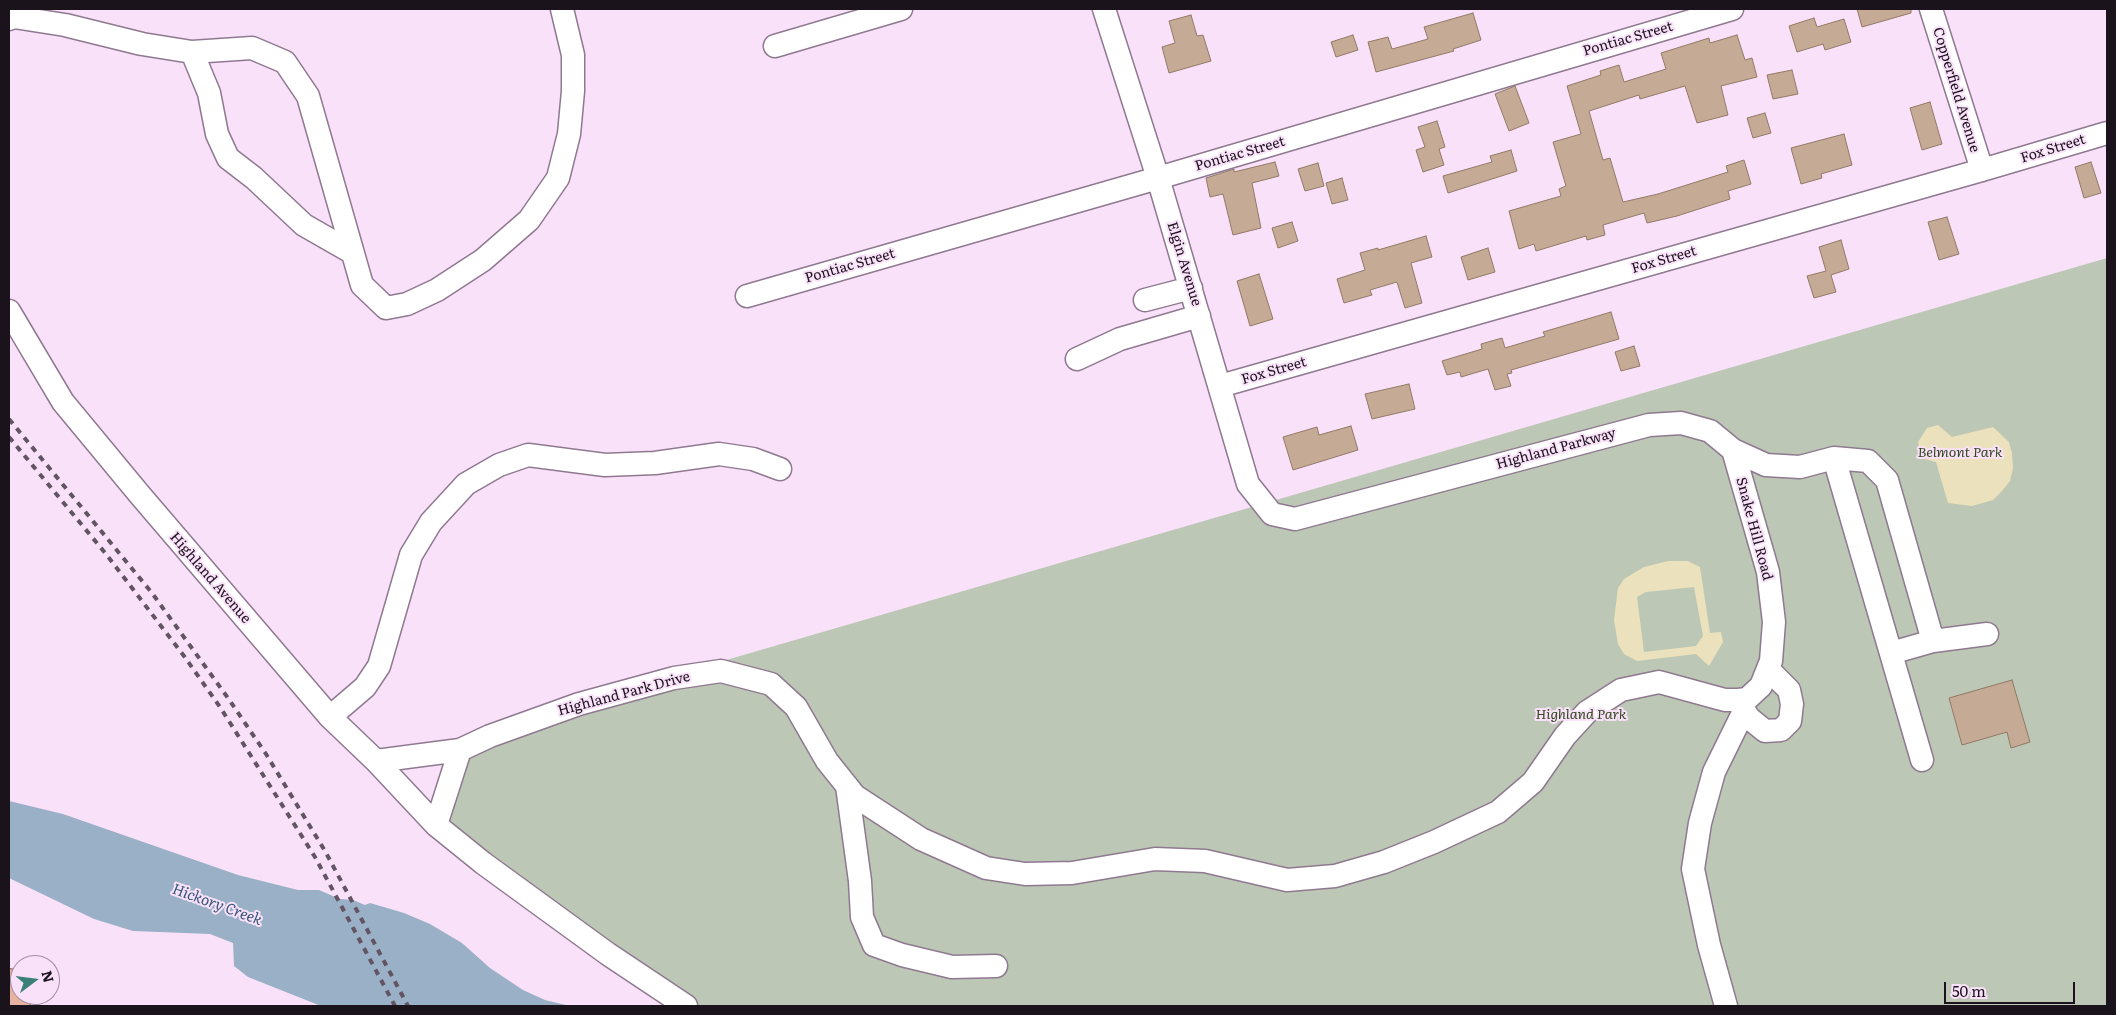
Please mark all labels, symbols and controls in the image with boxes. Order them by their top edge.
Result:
street label: Pontiac Street [1581,18,1675,60]
street label: Copperfield Avenue [1929,25,1983,155]
street label: Fox Street [2019,131,2087,167]
street label: Pontiac Street [1193,133,1287,175]
street label: Elgin Avenue [1163,220,1205,308]
street label: Fox Street [1630,243,1698,277]
street label: Pontiac Street [803,245,897,287]
street label: Fox Street [1240,354,1308,388]
street label: Highland Parkway [1494,425,1618,473]
park label: Belmont Park [1918,445,2002,461]
street label: Snake Hill Road [1732,476,1776,582]
street label: Highland Avenue [166,529,254,627]
street label: Highland Park Drive [556,668,692,720]
park label: Highland Park [1536,707,1626,723]
water label: Hickory Creek [170,880,264,930]
north arrow [10,955,60,1005]
text: N [37,968,60,985]
scale bar [1946,972,2077,1004]
text: 50 m [1952,979,1986,1002]

